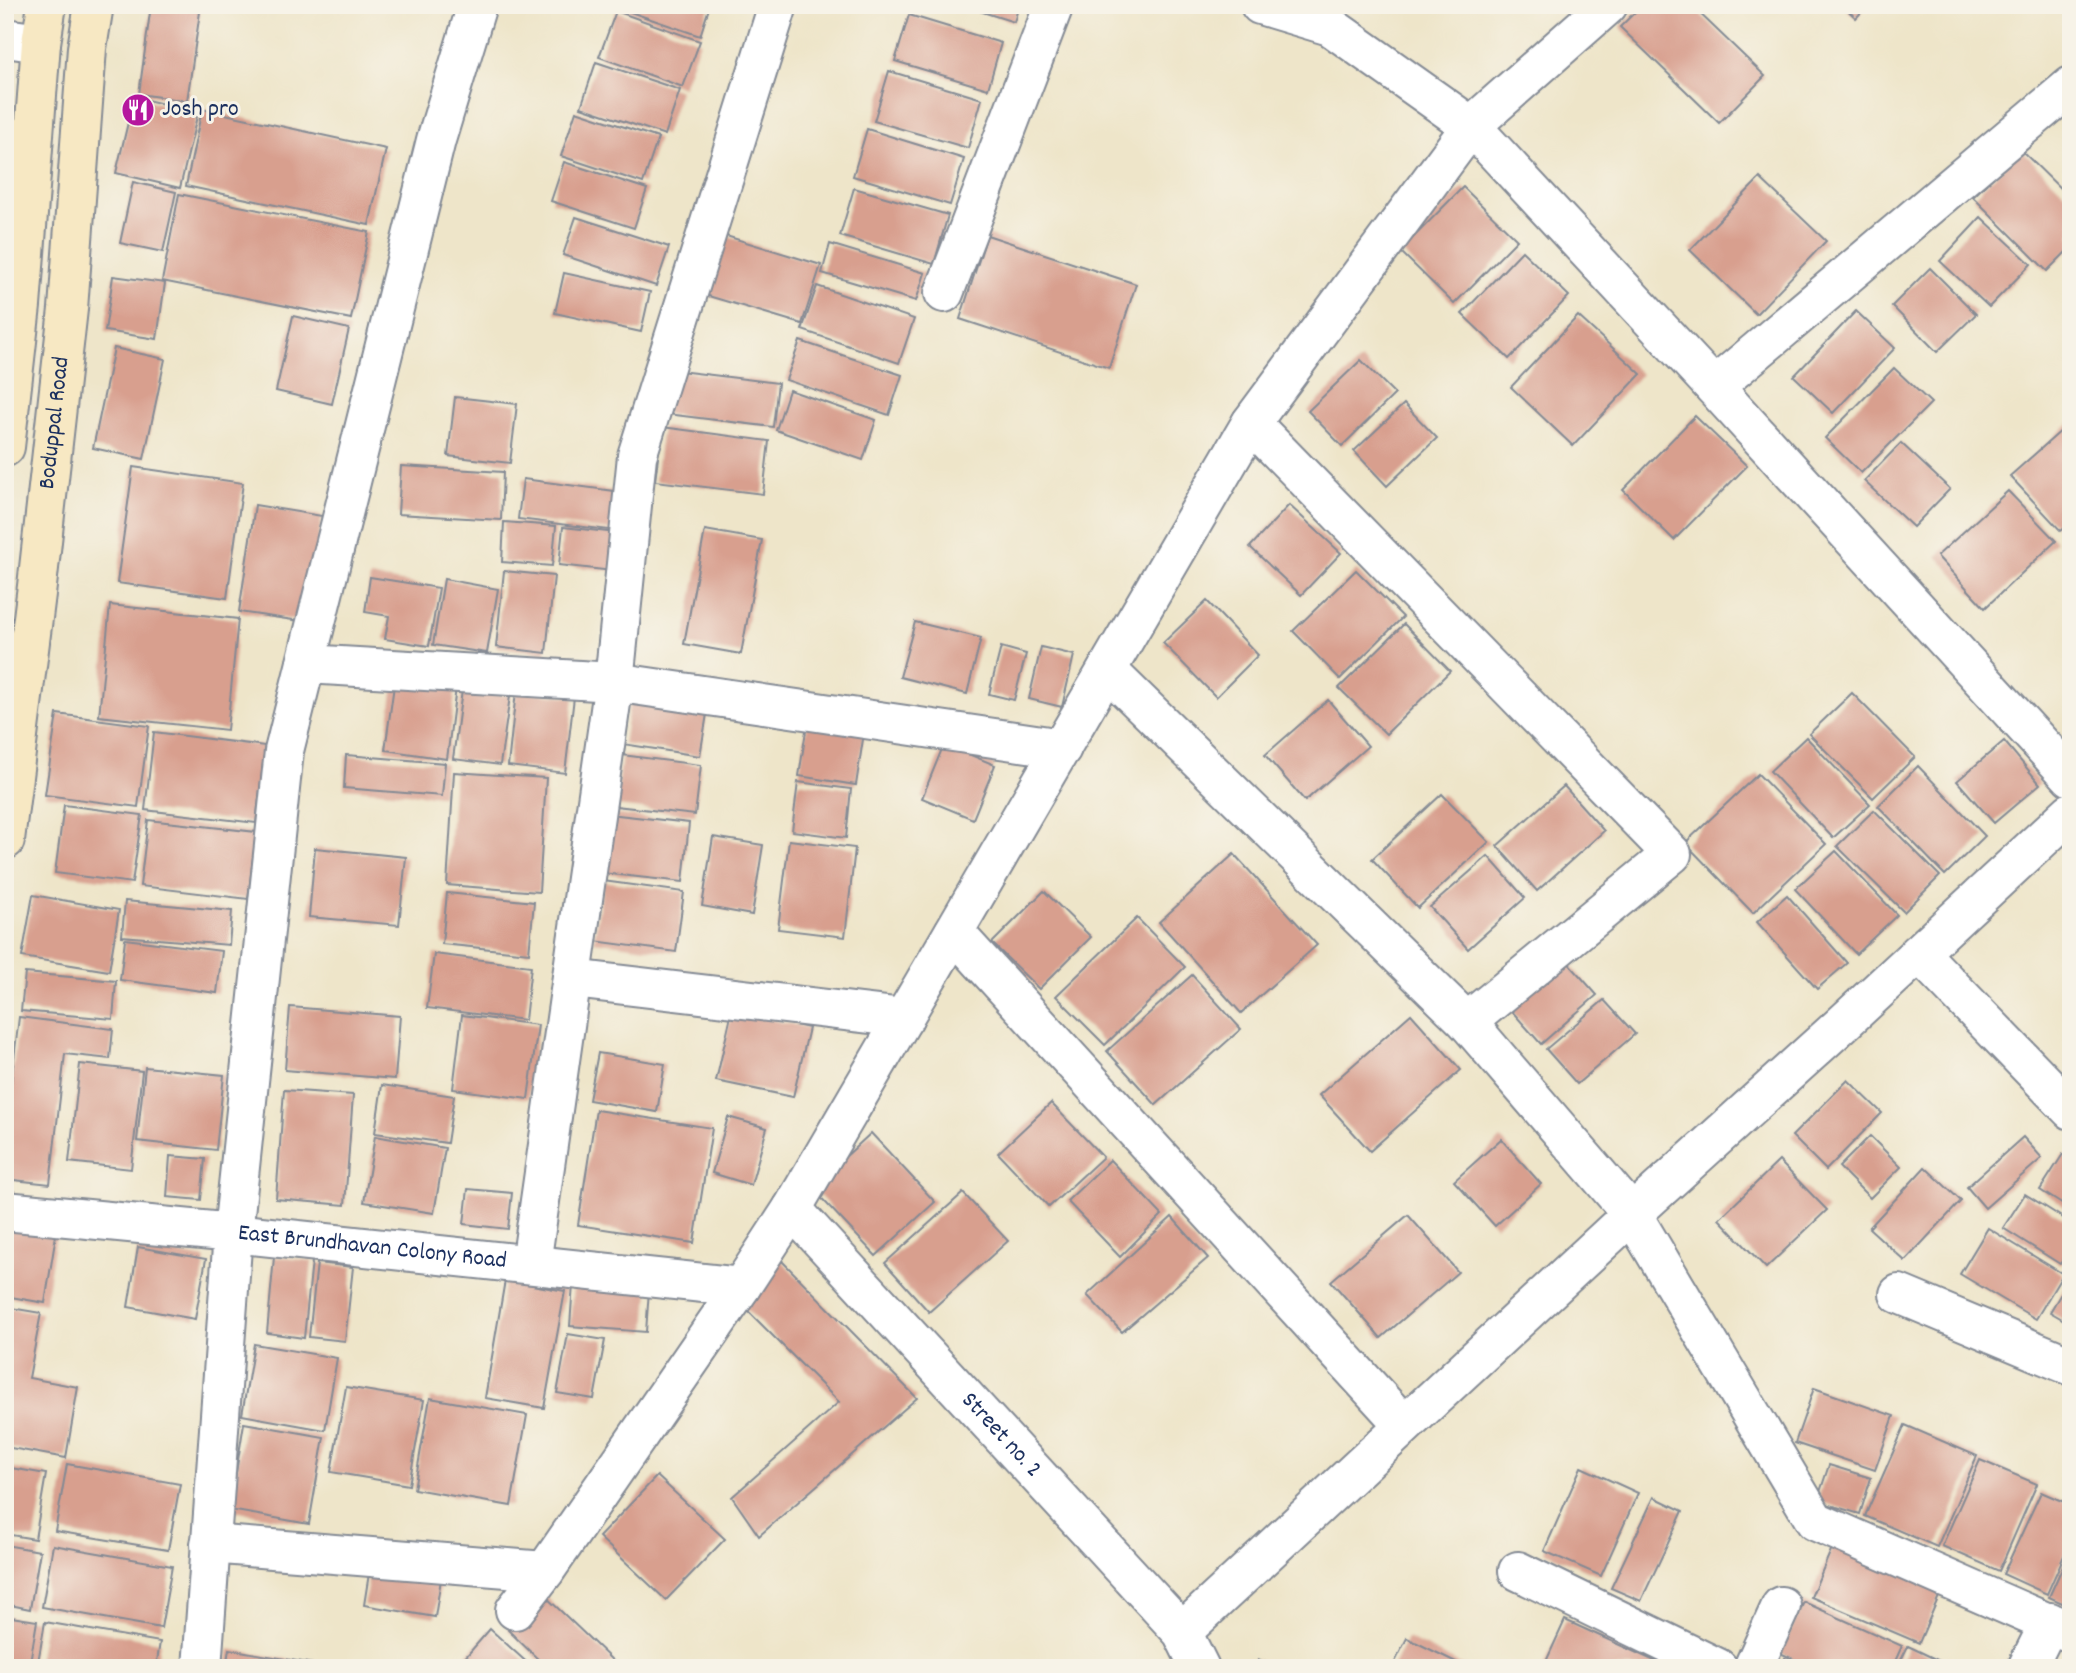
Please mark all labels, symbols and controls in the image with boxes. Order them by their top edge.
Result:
restaurant icon: Josh pro [119,91,157,129]
place label: Josh pro [162,93,239,127]
street label: Boduppal Road [31,355,80,491]
street label: East Brundhavan Colony Road [236,1217,508,1279]
street label: Street no. 2 [952,1385,1049,1486]

